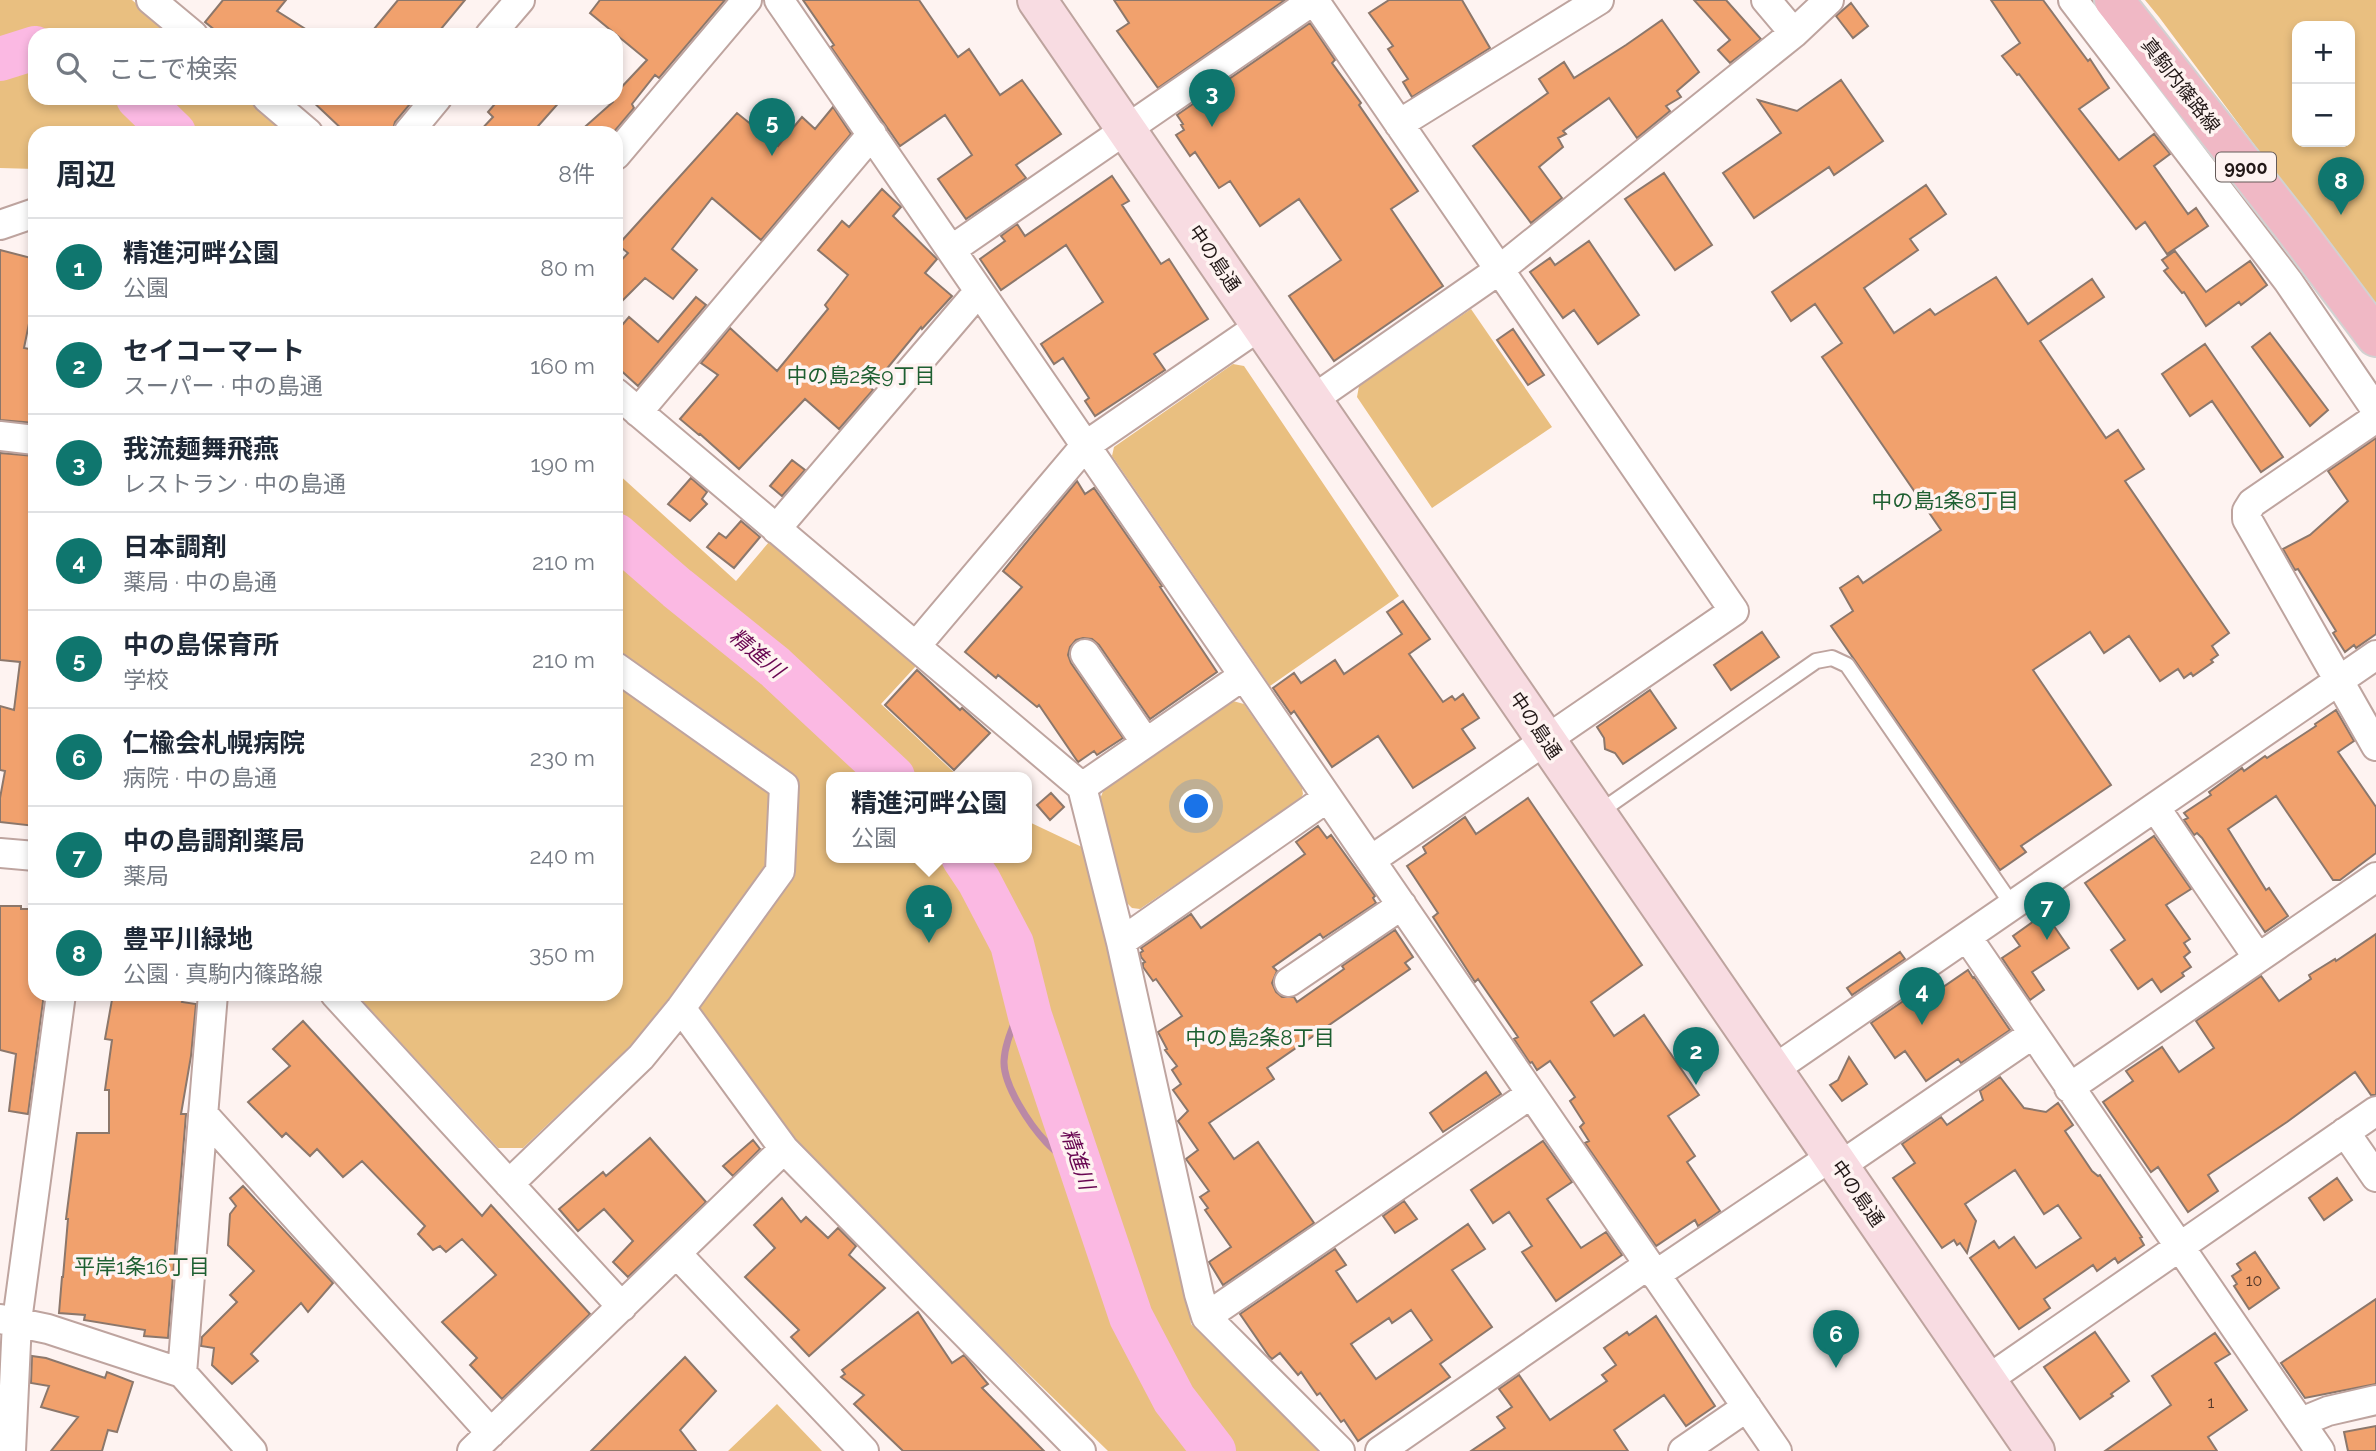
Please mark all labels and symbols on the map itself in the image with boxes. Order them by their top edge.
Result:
street label: 真駒内篠路線 [2137,33,2225,137]
pin: 3 [1189,69,1235,127]
pin: 5 [749,98,795,156]
road number: 9900 [2216,152,2276,182]
pin: 8 [2318,157,2364,215]
street label: 中の島通 [1185,220,1245,296]
district label: 中の島2条9丁目 [786,363,936,388]
district label: 中の島1条8丁目 [1871,488,2019,513]
water label: 精進川 [725,623,791,684]
street label: 中の島通 [1506,687,1566,763]
your location [1179,789,1213,823]
pin: 7 [2024,882,2070,940]
pin: 1 [906,885,952,943]
pin: 4 [1899,967,1945,1025]
district label: 中の島2条8丁目 [1185,1025,1335,1050]
pin: 2 [1673,1027,1719,1085]
water label: 精進川 [1056,1125,1101,1195]
street label: 中の島通 [1827,1156,1889,1230]
district label: 平岸1条16丁目 [74,1254,210,1279]
house number: 10 [2246,1271,2262,1290]
pin: 6 [1813,1310,1859,1368]
house number: 1 [2208,1393,2215,1412]

